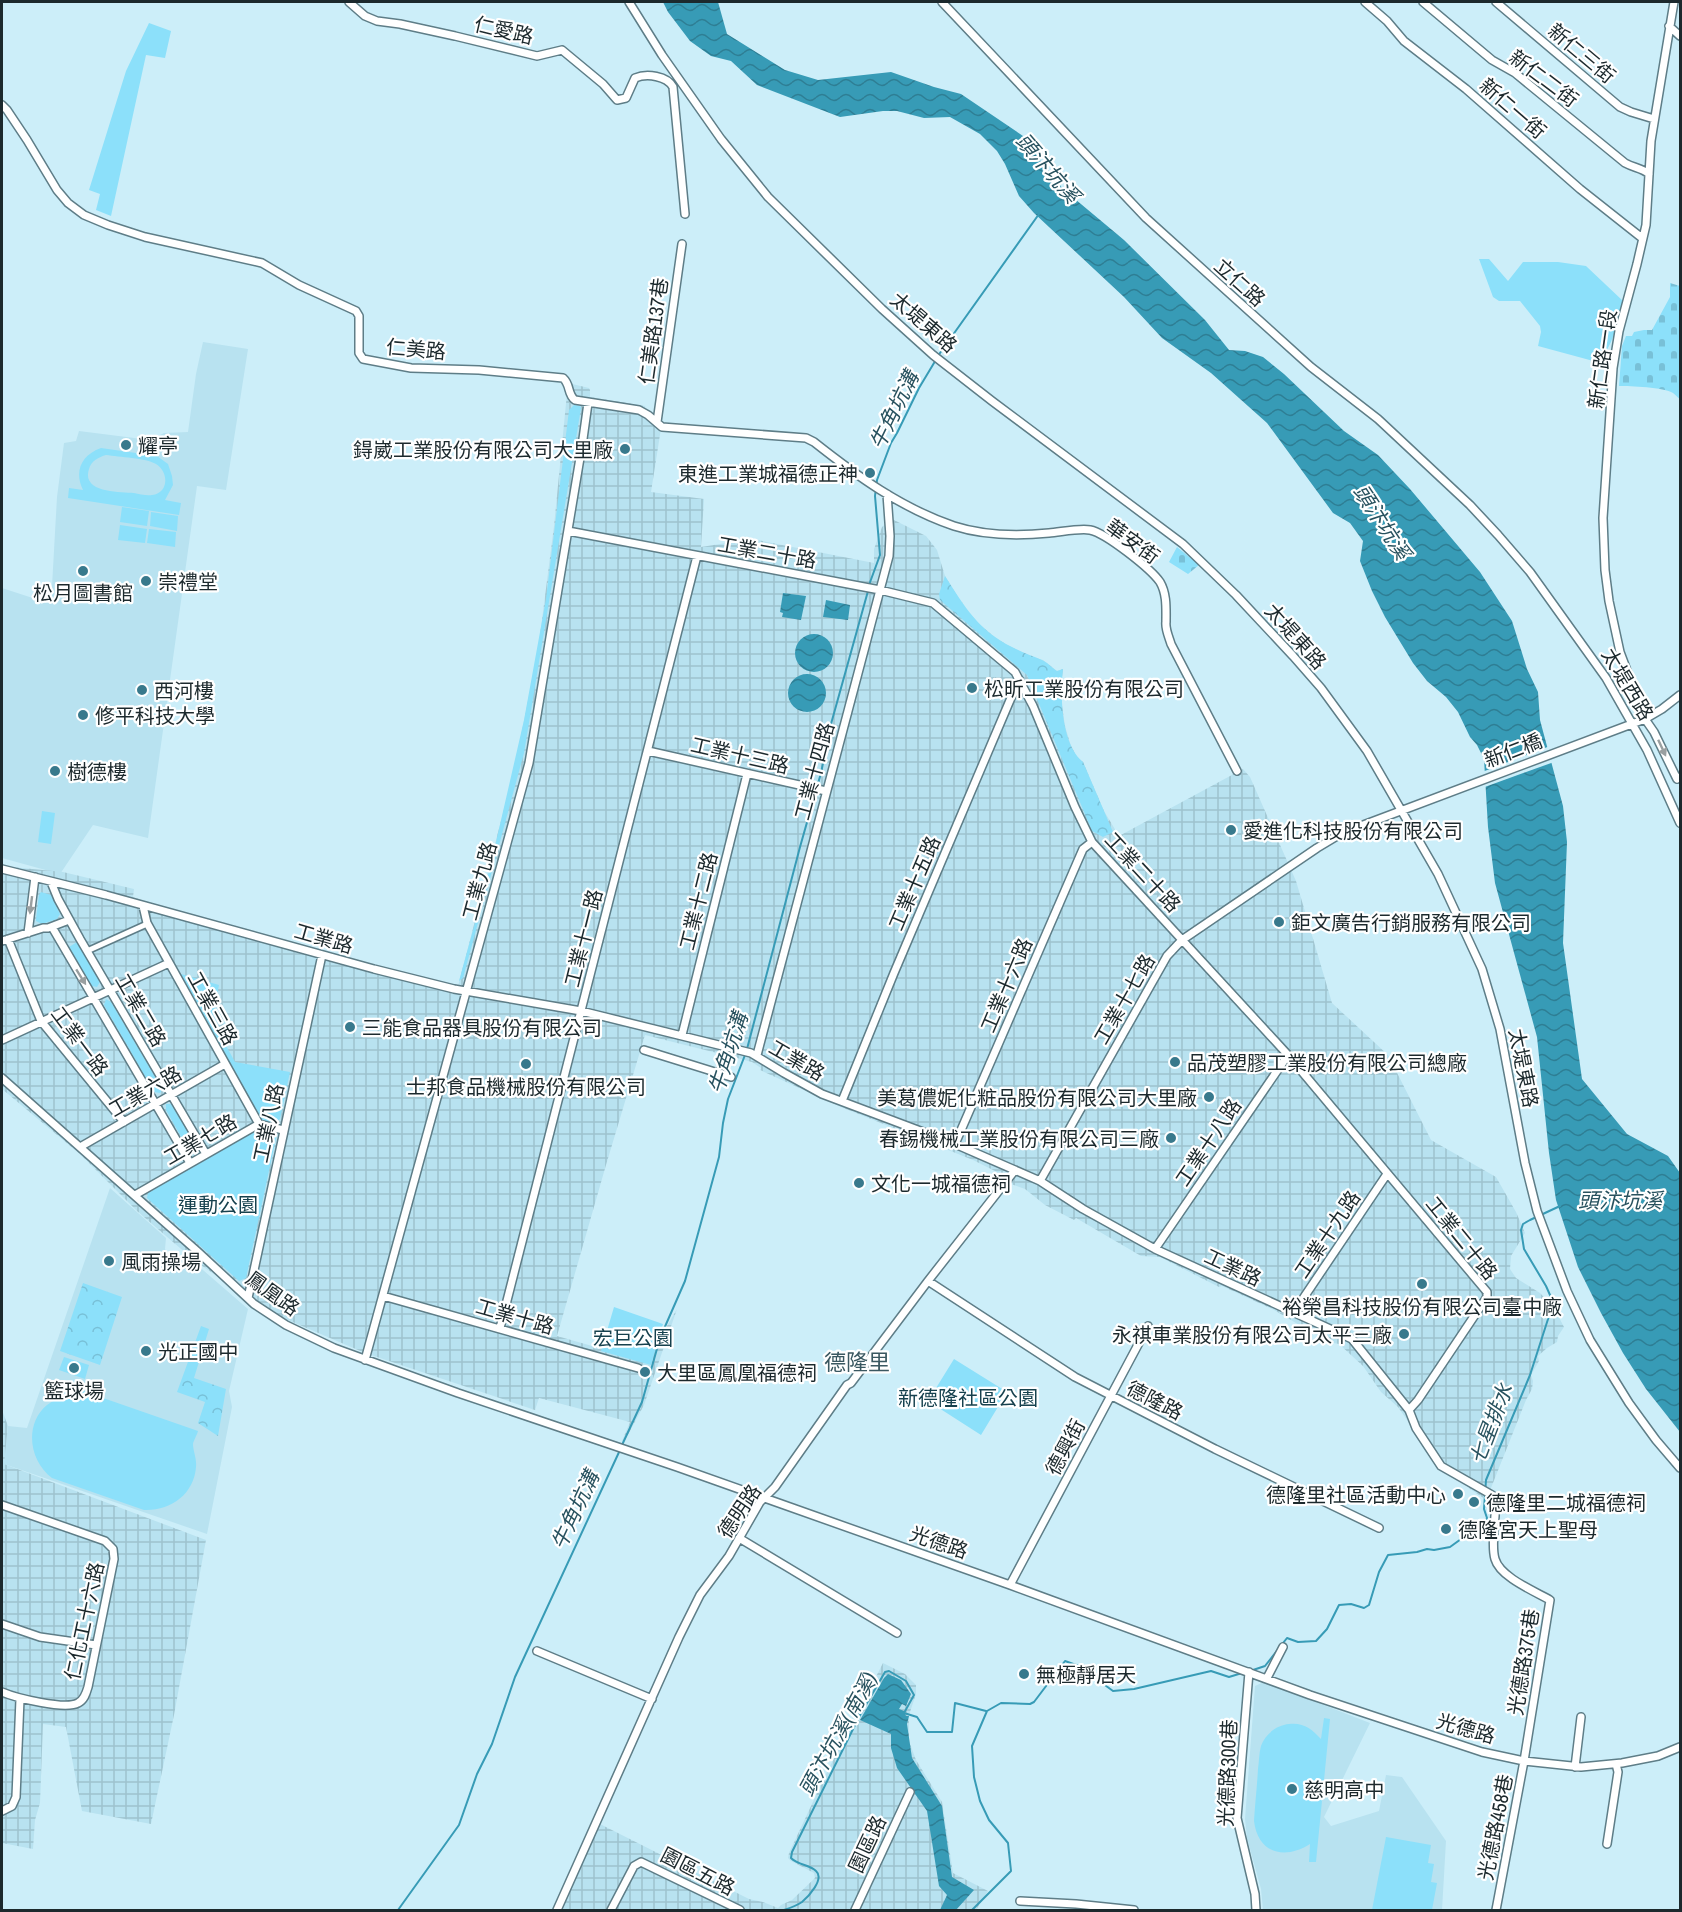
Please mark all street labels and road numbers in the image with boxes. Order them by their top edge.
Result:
street label: 仁愛路 [472,10,536,50]
street label: 新仁三街 [1543,17,1621,89]
street label: 新仁二街 [1504,43,1584,113]
street label: 新仁一街 [1474,72,1552,144]
street label: 立仁路 [1209,252,1271,312]
street label: 仁美路137巷 [632,276,674,386]
street label: 太堤東路 [885,286,963,358]
street label: 新仁路一段 [1582,308,1622,410]
street label: 仁美路 [385,333,447,365]
street label: 華安街 [1101,512,1165,570]
street label: 工業二十路 [715,530,819,574]
street label: 太堤東路 [1259,597,1333,675]
street label: 太堤西路 [1596,643,1660,725]
street label: 工業十四路 [788,719,840,823]
street label: 新仁橋 [1480,727,1546,773]
street label: 工業十三路 [688,731,792,779]
street label: 工業二十路 [1099,826,1187,918]
street label: 工業十五路 [882,832,946,934]
street label: 工業九路 [456,839,502,923]
street label: 工業十二路 [673,849,723,953]
street label: 工業十一路 [558,886,608,990]
street label: 工業路 [291,917,357,959]
street label: 工業十六路 [974,934,1038,1036]
street label: 工業十七路 [1087,949,1161,1049]
street label: 工業三路 [182,966,244,1050]
street label: 工業二路 [109,969,173,1051]
street label: 工業一路 [45,1001,115,1081]
street label: 太堤東路 [1503,1026,1545,1110]
street label: 工業路 [764,1033,830,1087]
street label: 工業六路 [104,1059,186,1123]
street label: 工業八路 [246,1081,290,1165]
street label: 工業十八路 [1169,1093,1247,1191]
street label: 工業七路 [159,1107,241,1171]
street label: 工業十九路 [1288,1185,1366,1283]
street label: 工業二十路 [1420,1191,1504,1285]
street label: 工業路 [1200,1242,1266,1292]
street label: 鳳凰路 [241,1264,305,1322]
street label: 工業十路 [473,1292,557,1340]
street label: 德隆路 [1122,1374,1188,1426]
street label: 德興街 [1039,1414,1091,1480]
street label: 德明路 [711,1479,767,1543]
street label: 光德路 [906,1519,972,1565]
street label: 仁化工十六路 [58,1560,110,1682]
street label: 光德路375巷 [1501,1607,1545,1717]
street label: 光德路 [1433,1707,1499,1749]
street label: 光德路300巷 [1212,1719,1242,1827]
street label: 光德路458巷 [1472,1772,1518,1882]
street label: 園區路 [842,1811,892,1877]
street label: 園區五路 [656,1841,740,1901]

